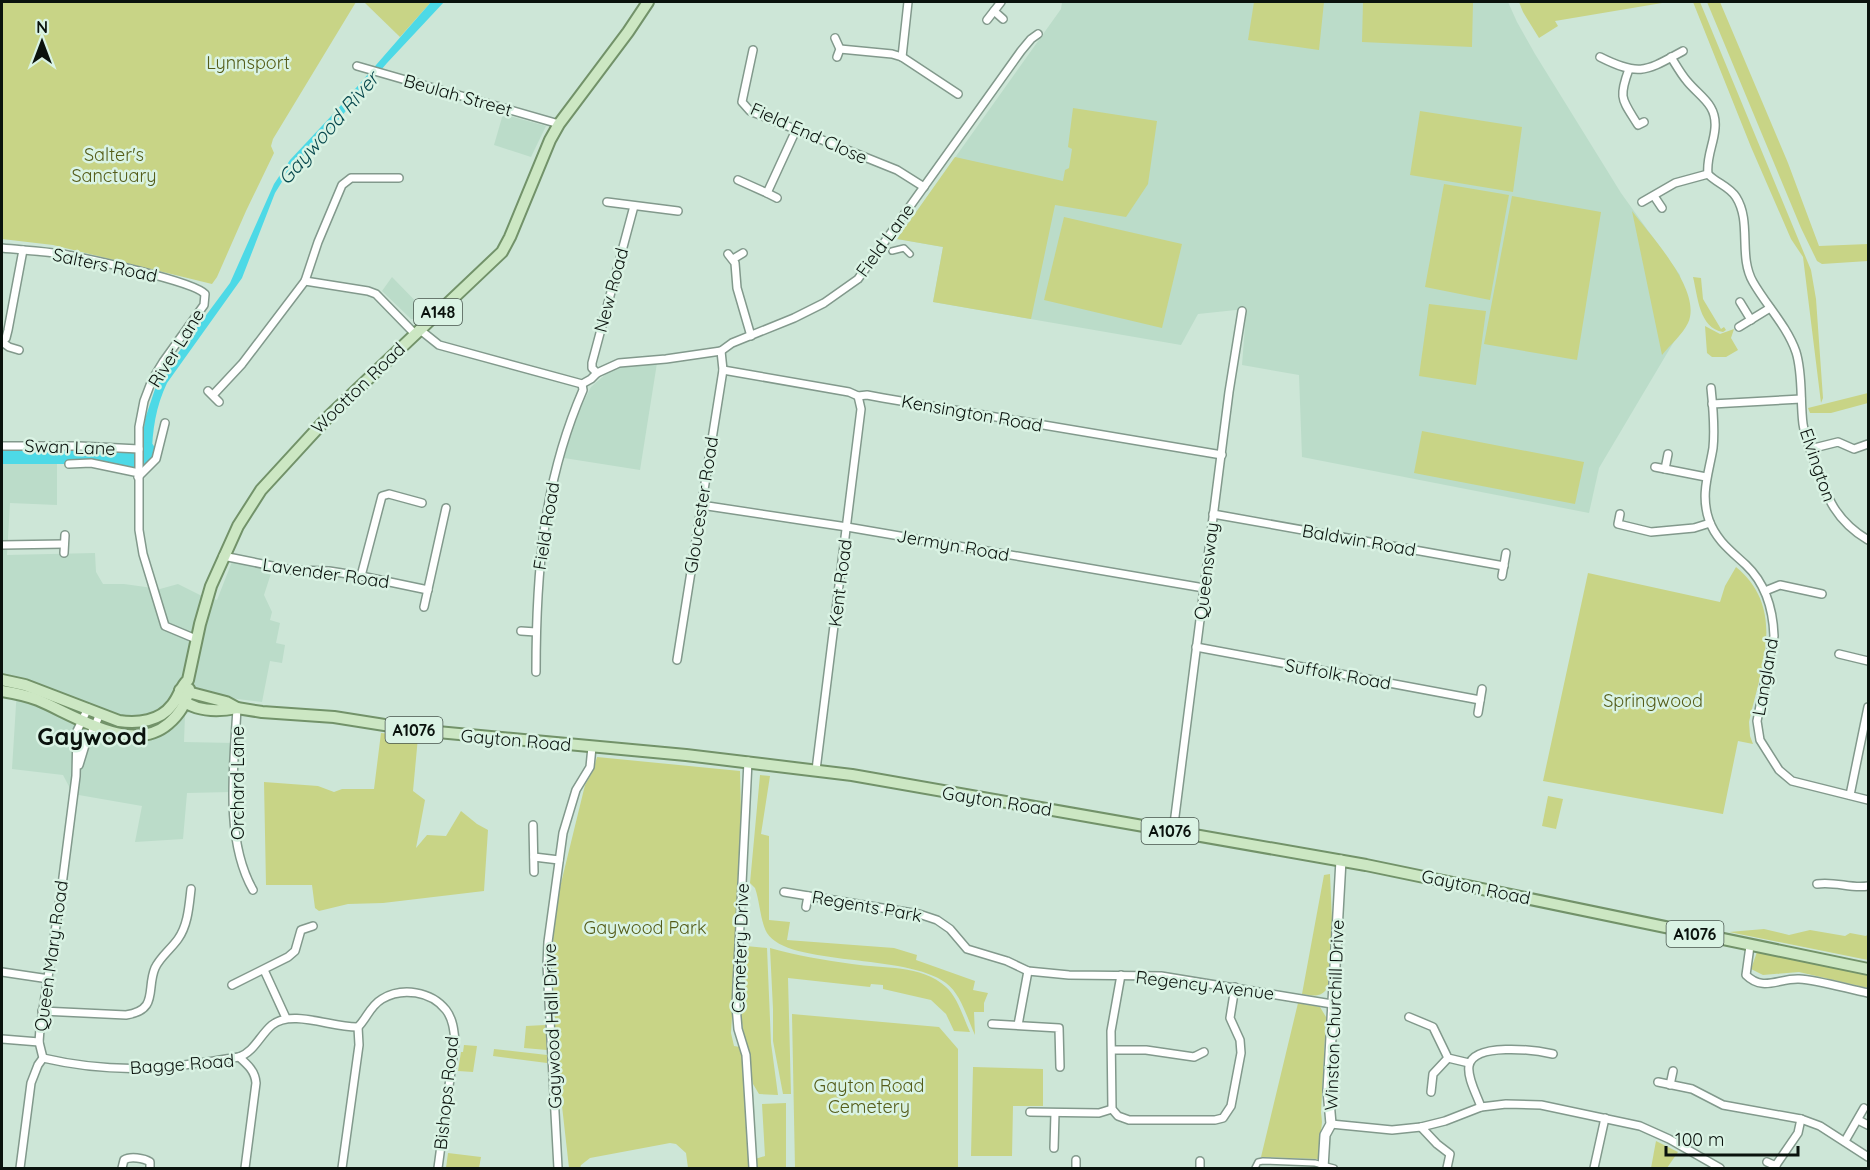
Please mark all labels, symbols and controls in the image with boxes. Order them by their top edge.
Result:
north arrow [12,12,72,72]
text: N [36,17,48,37]
park label: Lynnsport [206,51,290,74]
water label: Gaywood River [272,65,385,190]
street label: Beulah Street [401,69,515,121]
street label: Field End Close [747,97,871,169]
park label: Salter's Sanctuary [71,143,157,187]
street label: Field Lane [851,199,919,281]
street label: Salters Road [51,243,159,287]
street label: New Road [589,245,633,335]
road number: A148 [414,299,462,325]
street label: River Lane [143,304,209,392]
street label: Wootton Road [306,337,410,439]
street label: Kensington Road [900,389,1044,437]
street label: Elvington [1795,425,1841,505]
street label: Swan Lane [24,434,116,460]
street label: Gloucester Road [679,435,723,575]
street label: Field Road [528,480,564,572]
street label: Baldwin Road [1300,519,1418,561]
street label: Queensway [1189,521,1223,621]
street label: Jermyn Road [895,524,1011,566]
street label: Kent Road [823,538,857,628]
street label: Lavender Road [261,553,391,593]
street label: Langland [1747,636,1783,718]
street label: Suffolk Road [1283,653,1393,695]
park label: Springwood [1603,689,1703,712]
road number: A1076 [386,717,442,743]
district label: Gaywood [37,721,147,751]
street label: Gayton Road [460,724,572,756]
street label: Orchard Lane [226,726,249,840]
street label: Gayton Road [941,781,1053,821]
road number: A1076 [1142,818,1198,844]
street label: Gayton Road [1419,864,1533,910]
street label: Queen Mary Road [29,879,73,1033]
street label: Cemetery Drive [726,883,754,1013]
street label: Regents Park [810,885,924,927]
park label: Gaywood Park [583,916,707,939]
street label: Winston Churchill Drive [1319,919,1349,1111]
road number: A1076 [1666,921,1724,947]
street label: Gaywood Hall Drive [538,943,566,1109]
street label: Regency Avenue [1134,965,1276,1005]
street label: Bishops Road [429,1035,463,1151]
street label: Bagge Road [129,1049,235,1079]
park label: Gayton Road Cemetery [814,1074,924,1118]
scale bar [1666,1119,1798,1157]
text: 100 m [1675,1128,1724,1151]

